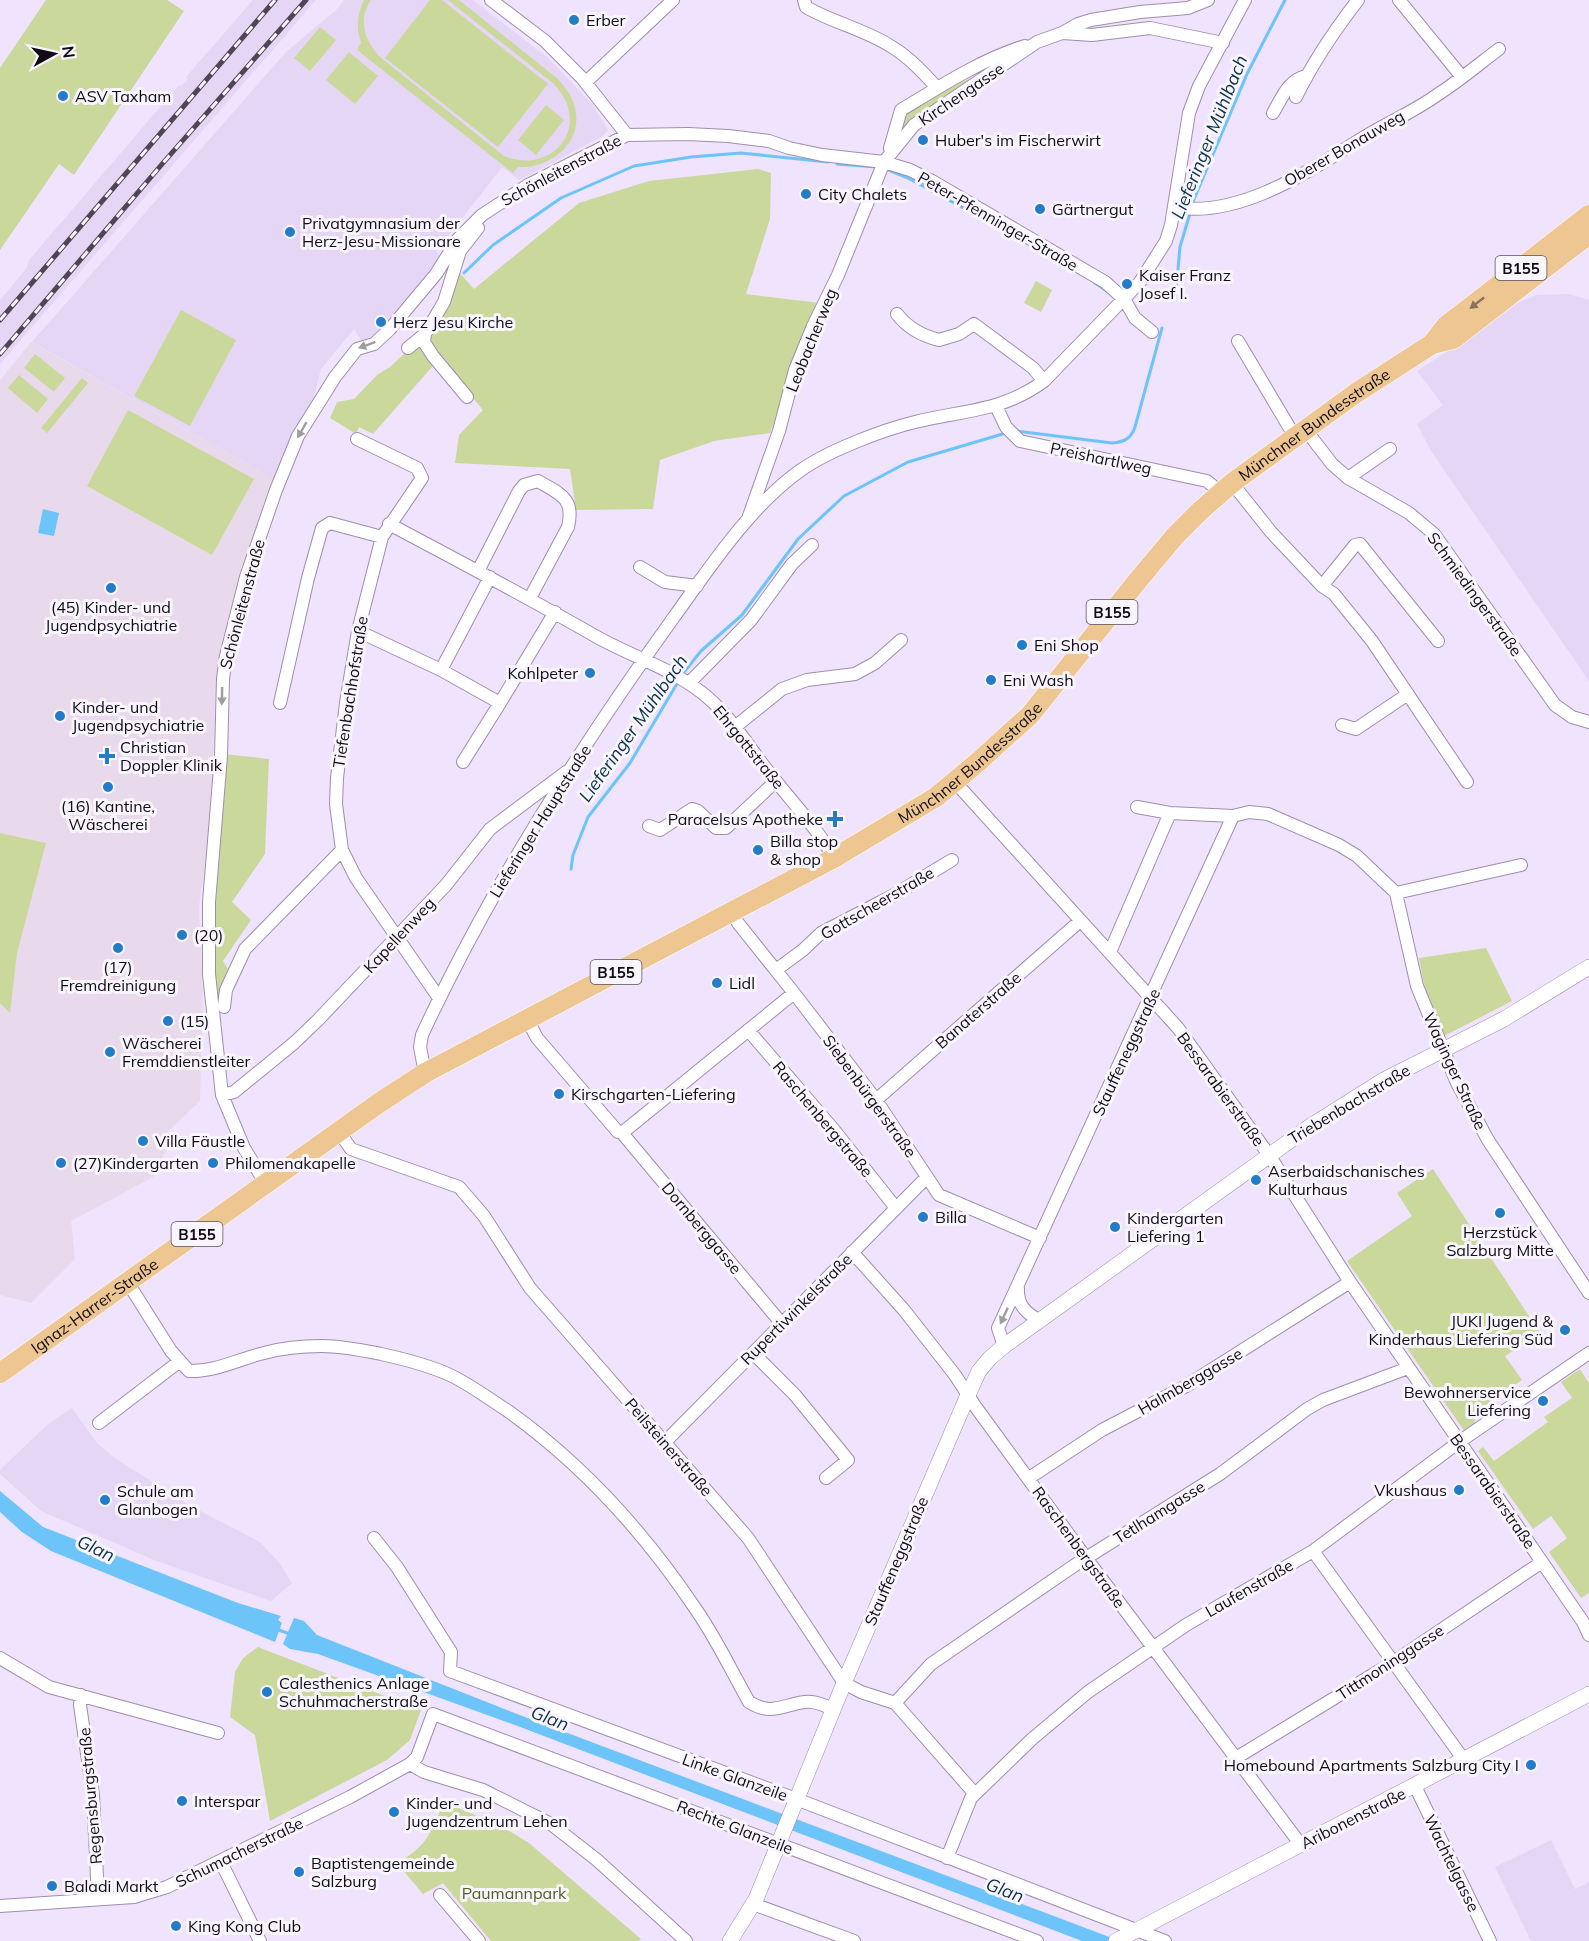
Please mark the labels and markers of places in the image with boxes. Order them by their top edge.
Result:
place label: Erber [586,10,626,30]
marker: Erber [567,13,581,27]
place label: ASV Taxham [75,86,171,106]
marker: ASV Taxham [56,89,70,103]
place label: Huber's im Fischerwirt [935,130,1101,150]
marker: Huber's im Fischerwirt [916,133,930,147]
place label: City Chalets [818,184,907,204]
marker: City Chalets [799,187,813,201]
place label: Gärtnergut [1052,199,1134,219]
marker: Gärtnergut [1033,202,1047,216]
place label: Privatgymnasium der Herz-Jesu-Missionare [302,213,461,251]
marker: Privatgymnasium der Herz-Jesu-Missionare [283,225,297,239]
place label: Kaiser Franz Josef I. [1139,265,1231,303]
marker: Kaiser Franz Josef I. [1120,277,1134,291]
place label: Herz Jesu Kirche [393,312,513,332]
marker: Herz Jesu Kirche [374,315,388,329]
marker: (45) Kinder- und Jugendpsychiatrie [104,581,118,595]
place label: (45) Kinder- und Jugendpsychiatrie [45,597,177,635]
place label: Eni Shop [1034,635,1099,655]
marker: Eni Shop [1015,638,1029,652]
place label: Kohlpeter [507,663,578,683]
marker: Kohlpeter [583,666,597,680]
place label: Eni Wash [1003,670,1074,690]
marker: Eni Wash [984,673,998,687]
place label: Kinder- und Jugendpsychiatrie [72,697,204,735]
marker: Kinder- und Jugendpsychiatrie [53,709,67,723]
place label: Christian Doppler Klinik [120,737,223,775]
marker: Christian Doppler Klinik [98,747,116,765]
marker: (16) Kantine, Wäscherei [101,780,115,794]
place label: (16) Kantine, Wäscherei [61,796,155,834]
place label: Paracelsus Apotheke [668,809,823,829]
marker: Paracelsus Apotheke [828,812,842,826]
place label: Billa stop & shop [770,831,838,869]
marker: Billa stop & shop [751,843,765,857]
place label: (20) [194,925,223,945]
marker: (20) [175,928,189,942]
marker: (17) Fremdreinigung [111,941,125,955]
place label: (17) Fremdreinigung [60,957,176,995]
place label: Lidl [729,973,755,993]
marker: Lidl [710,976,724,990]
place label: (15) [180,1011,209,1031]
marker: (15) [161,1014,175,1028]
place label: Wäscherei Fremddienstleiter [122,1033,250,1071]
marker: Wäscherei Fremddienstleiter [103,1045,117,1059]
place label: Kirschgarten-Liefering [571,1084,736,1104]
marker: Kirschgarten-Liefering [552,1087,566,1101]
place label: Villa Fäustle [155,1131,245,1151]
marker: Villa Fäustle [136,1134,150,1148]
place label: (27)Kindergarten [73,1153,199,1173]
place label: Philomenakapelle [225,1153,356,1173]
marker: (27)Kindergarten [54,1156,68,1170]
marker: Philomenakapelle [206,1156,220,1170]
place label: Aserbaidschanisches Kulturhaus [1268,1161,1425,1199]
marker: Aserbaidschanisches Kulturhaus [1249,1173,1263,1187]
marker: Herzstück Salzburg Mitte [1493,1206,1507,1220]
place label: Billa [935,1207,967,1227]
place label: Kindergarten Liefering 1 [1127,1208,1223,1246]
marker: Billa [916,1210,930,1224]
marker: Kindergarten Liefering 1 [1108,1220,1122,1234]
place label: Herzstück Salzburg Mitte [1446,1222,1554,1260]
place label: JUKI Jugend & Kinderhaus Liefering Süd [1369,1311,1553,1349]
marker: JUKI Jugend & Kinderhaus Liefering Süd [1558,1323,1572,1337]
place label: Bewohnerservice Liefering [1404,1382,1531,1420]
marker: Bewohnerservice Liefering [1536,1394,1550,1408]
place label: Vkushaus [1374,1480,1447,1500]
place label: Schule am Glanbogen [117,1481,198,1519]
marker: Vkushaus [1452,1483,1466,1497]
marker: Schule am Glanbogen [98,1493,112,1507]
place label: Calesthenics Anlage Schuhmacherstraße [279,1673,429,1711]
marker: Calesthenics Anlage Schuhmacherstraße [260,1685,274,1699]
place label: Homebound Apartments Salzburg City I [1224,1755,1519,1775]
marker: Homebound Apartments Salzburg City I [1524,1758,1538,1772]
place label: Interspar [194,1791,261,1811]
place label: Kinder- und Jugendzentrum Lehen [406,1793,568,1831]
marker: Interspar [175,1794,189,1808]
marker: Kinder- und Jugendzentrum Lehen [387,1805,401,1819]
place label: Baptistengemeinde Salzburg [311,1853,454,1891]
marker: Baptistengemeinde Salzburg [292,1865,306,1879]
place label: Baladi Markt [64,1876,159,1896]
marker: Baladi Markt [45,1879,59,1893]
place label: King Kong Club [188,1916,301,1936]
marker: King Kong Club [169,1919,183,1933]

